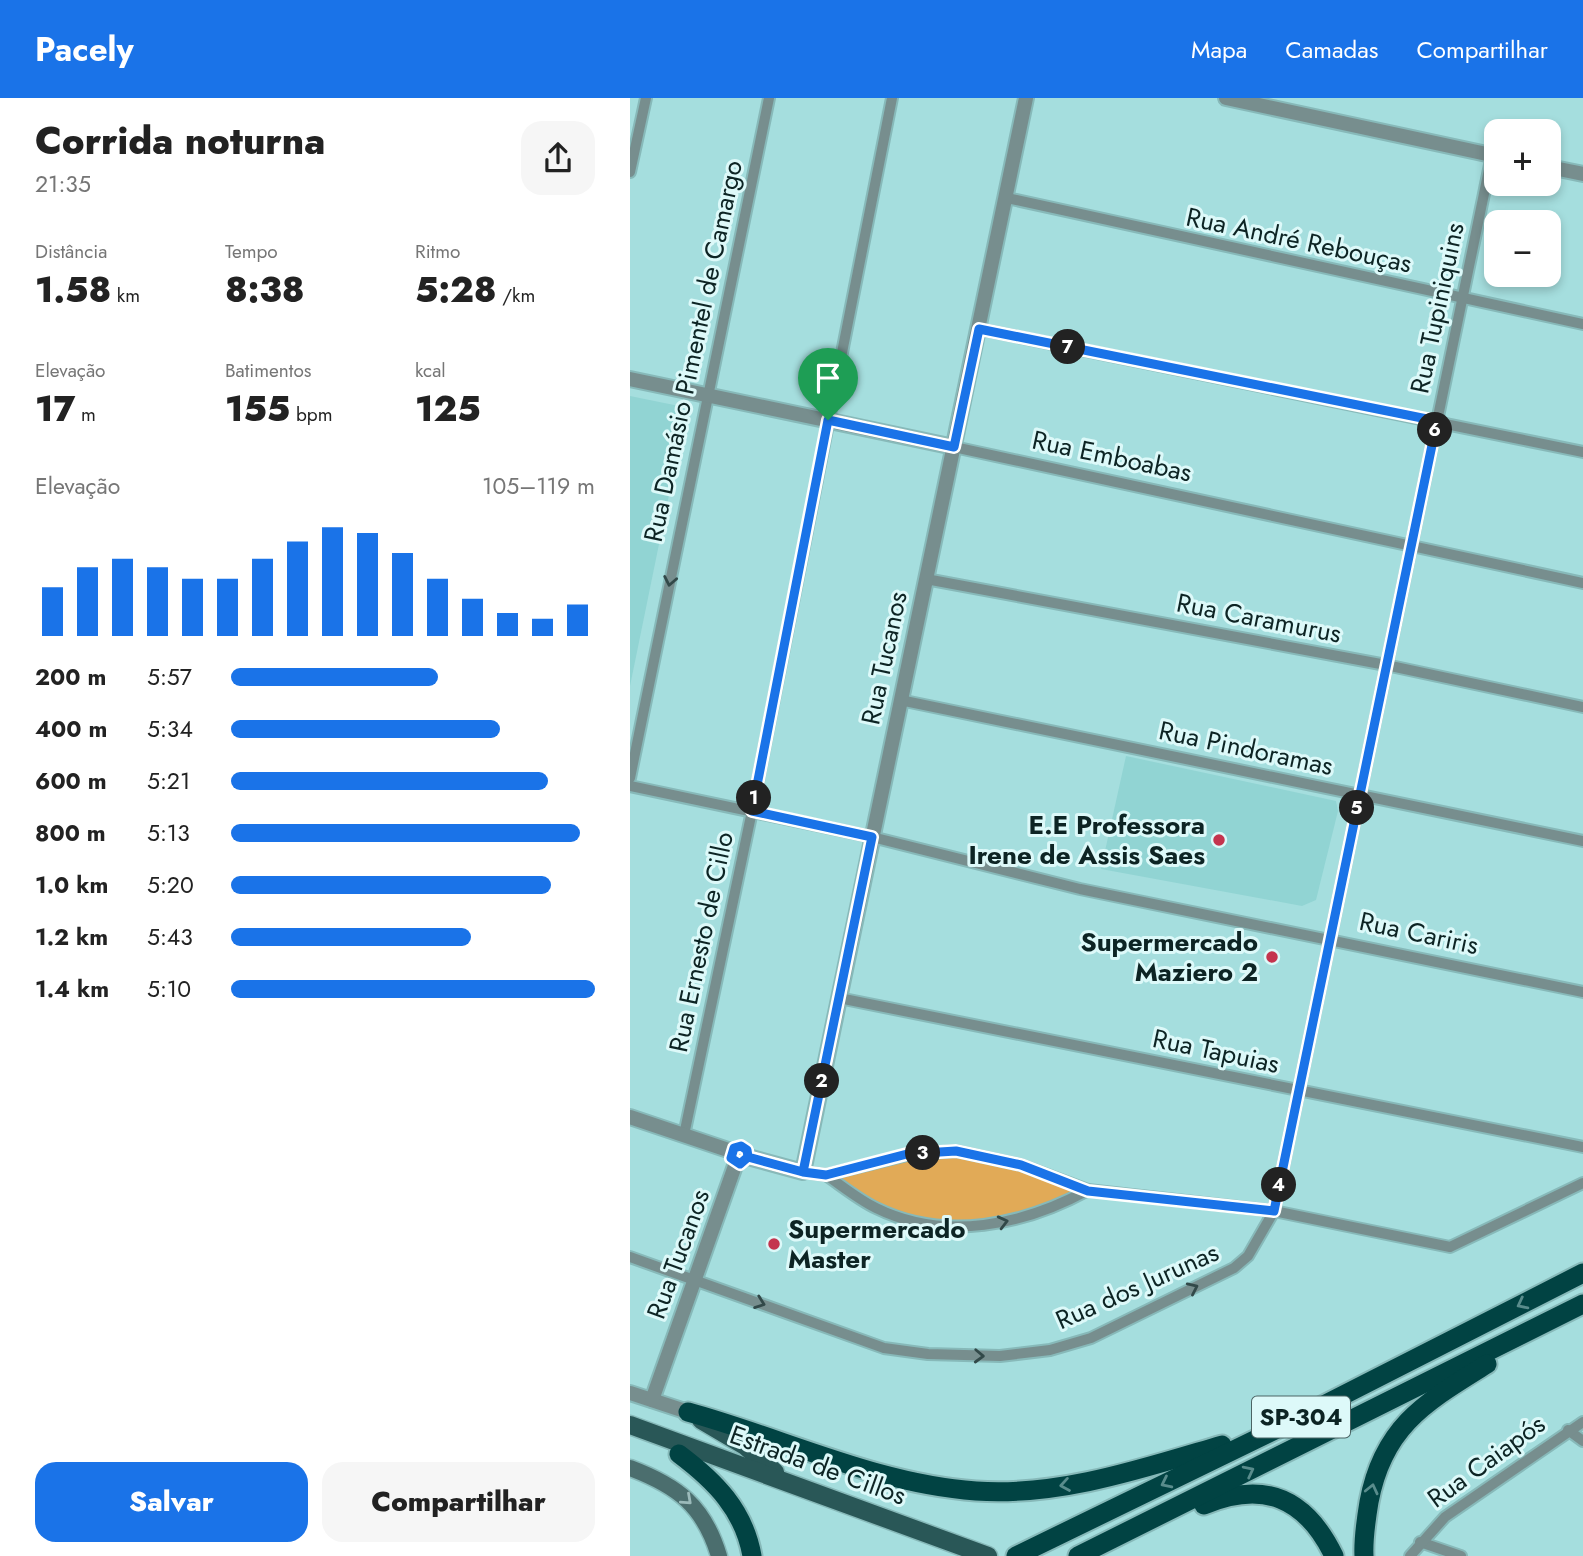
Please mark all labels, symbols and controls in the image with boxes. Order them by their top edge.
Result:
text: Pacely [35,26,134,73]
text: Mapa [1191,32,1247,67]
text: Camadas [1285,32,1378,67]
text: Compartilhar [1416,32,1548,67]
text: Corrida noturna [35,113,325,168]
map controls [1484,119,1561,287]
button: + [1484,119,1561,196]
button: share [521,121,595,195]
street label: Rua Damásio Pimentel de Camargo [634,157,752,545]
text: 21:35 [35,167,91,201]
street label: Rua André Rebouças [1183,198,1415,282]
button: − [1484,210,1561,287]
street label: Rua Tupiniquins [1400,219,1474,397]
text: Distância [35,238,107,265]
text: Tempo [225,238,278,265]
text: Ritmo [415,238,460,265]
text: 1.58 [35,265,111,315]
text: 8:38 [225,265,305,315]
text: 5:28 [415,265,497,315]
text: km [111,282,140,309]
text: /km [497,282,535,309]
pin: 7 [1050,330,1086,364]
text: 7 [1062,333,1073,360]
pin [798,348,858,420]
text: Elevação [35,357,106,384]
text: Batimentos [225,357,311,384]
text: kcal [415,357,446,384]
icon: arrive [809,359,847,397]
text: 17 [35,384,75,434]
text: 155 [225,384,290,434]
text: 125 [415,384,481,434]
text: m [75,401,96,428]
text: bpm [290,401,332,428]
pin: 6 [1418,412,1452,448]
text: 6 [1428,416,1441,443]
street label: Rua Emboabas [1029,421,1195,491]
text: Elevação [35,469,120,503]
text: 105–119 m [482,469,595,503]
one-way arrow [663,575,678,587]
street label: Rua Caramurus [1173,583,1345,653]
street label: Rua Tucanos [851,588,917,728]
text: 200 m [35,660,106,694]
text: 5:57 [147,660,192,694]
street label: Rua Pindoramas [1156,711,1336,785]
text: 400 m [35,712,107,746]
text: 5:34 [147,712,193,746]
text: 600 m [35,764,107,798]
text: 5:21 [147,764,190,798]
pin: 1 [736,780,772,816]
text: 1 [749,784,758,811]
pin: 5 [1340,790,1374,826]
text: 5 [1350,794,1363,821]
place label: E.E Professora Irene de Assis Saes [968,806,1205,874]
text: 800 m [35,816,106,850]
text: 5:13 [147,816,190,850]
street label: Rua Ernesto de Cillo [659,828,743,1056]
marker: E.E Professora Irene de Assis Saes [1211,832,1227,848]
text: 1.0 km [35,868,108,902]
text: 5:20 [147,868,194,902]
street label: Rua Cariris [1356,902,1482,964]
text: 1.2 km [35,920,108,954]
text: 5:43 [147,920,193,954]
place label: Supermercado Maziero 2 [1080,923,1258,991]
marker: Supermercado Maziero 2 [1264,949,1280,965]
text: 1.4 km [35,972,109,1006]
text: 5:10 [147,972,191,1006]
street label: Rua Tapuias [1149,1019,1283,1083]
pin: 2 [804,1063,840,1098]
text: 2 [815,1067,828,1094]
pin: 3 [906,1136,940,1170]
text: 3 [917,1139,928,1166]
pin: 4 [1262,1168,1296,1202]
text: 4 [1272,1171,1285,1198]
street label: Rua Tucanos [637,1184,719,1324]
place label: Supermercado Master [788,1210,966,1278]
one-way arrow [997,1216,1009,1230]
street label: Rua dos Jurunas [1049,1233,1225,1339]
marker: Supermercado Master [766,1236,782,1252]
one-way arrow [1186,1283,1198,1297]
one-way arrow [753,1294,765,1308]
one-way arrow [1517,1296,1529,1310]
one-way arrow [973,1348,984,1363]
road number: SP-304 [1252,1396,1350,1437]
street label: Rua Caiapós [1419,1405,1553,1517]
street label: Estrada de Cillos [725,1416,911,1514]
button: Salvar [35,1462,308,1542]
button: Compartilhar [322,1462,595,1542]
one-way arrow [1242,1465,1254,1479]
one-way arrow [1161,1475,1173,1489]
one-way arrow [1059,1477,1071,1492]
one-way arrow [1364,1483,1378,1495]
one-way arrow [679,1492,692,1504]

